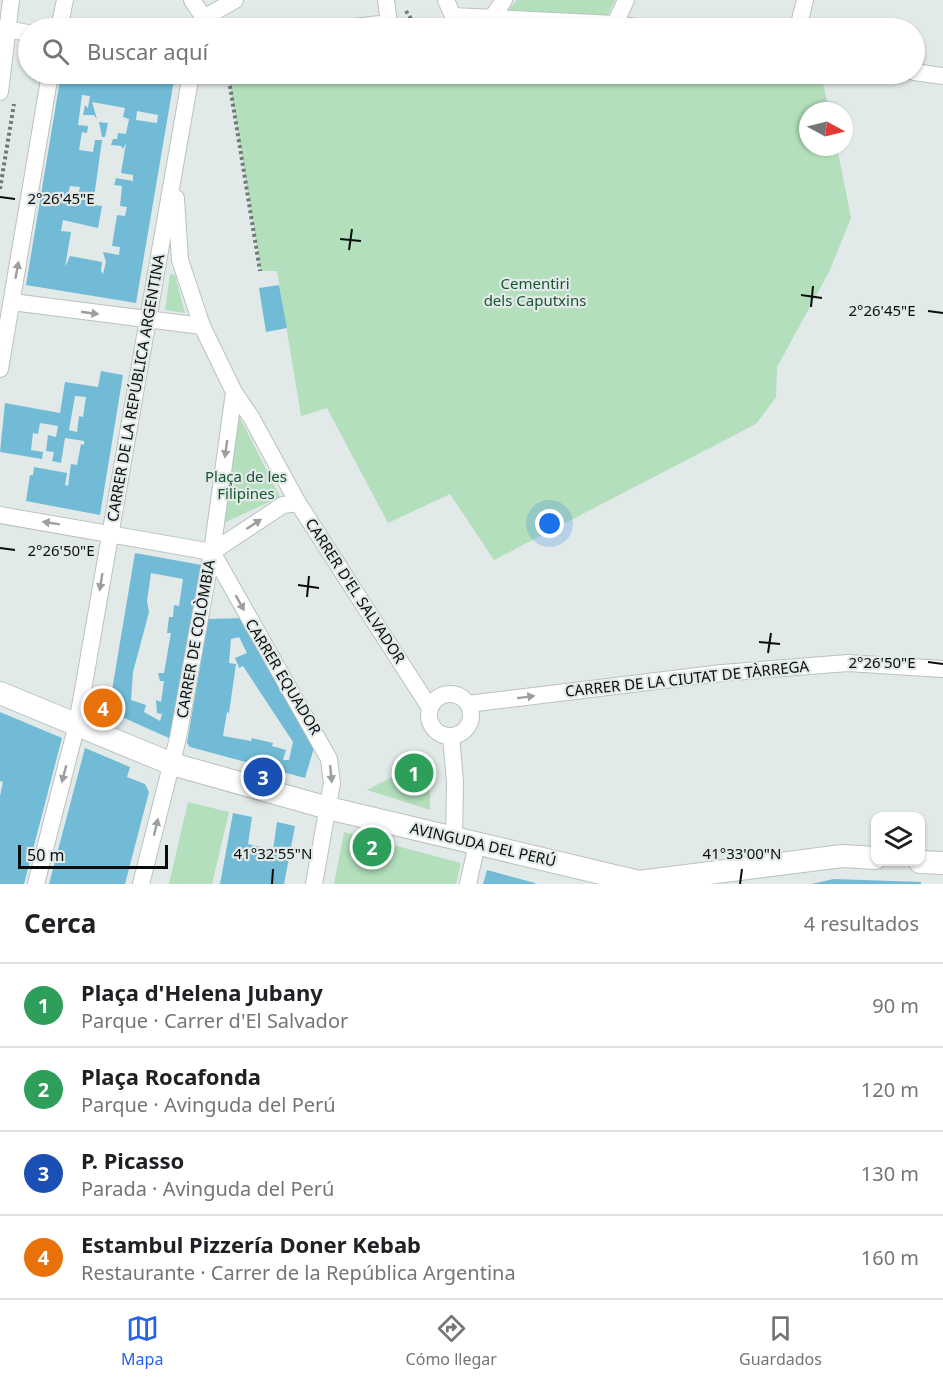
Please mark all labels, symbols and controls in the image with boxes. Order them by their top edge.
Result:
search box [18,18,925,84]
icon: search [39,35,72,68]
text: Buscar aquí [87,36,208,66]
north arrow [799,102,853,156]
text: 2°26'45"E [27,188,95,208]
street label: CARRER DE LA REPÚBLICA ARGENTINA [102,252,168,523]
one-way arrow [13,260,22,279]
park label: Cementiri dels Caputxins [484,273,586,310]
text: 2°26'45"E [848,300,916,320]
one-way arrow [81,309,100,318]
one-way arrow [221,440,230,459]
park label: Plaça de les Filipines [205,466,287,503]
your location [535,509,564,538]
street label: CARRER D'EL SALVADOR [301,514,411,667]
one-way arrow [41,519,60,528]
one-way arrow [245,519,262,530]
text: 2°26'50"E [27,540,95,560]
street label: CARRER DE COLÒMBIA [171,558,219,720]
one-way arrow [96,573,105,592]
one-way arrow [235,595,245,612]
street label: CARRER EQUADOR [241,615,327,739]
text: 2°26'50"E [848,652,916,672]
street label: CARRER DE LA CIUTAT DE TÀRREGA [564,655,810,701]
pin: 4 [84,686,122,730]
one-way arrow [516,692,535,701]
pin: 1 [394,750,434,796]
pin: 3 [244,754,282,800]
one-way arrow [326,764,336,783]
one-way arrow [59,765,69,783]
map controls [871,812,925,866]
button: layers [871,812,925,866]
street label: AVINGUDA DEL PERÚ [408,817,558,871]
one-way arrow [151,818,161,836]
pin: 2 [352,824,392,870]
scale bar [18,842,168,870]
text: 41°32'55"N [234,843,312,863]
text: 41°33'00"N [703,843,781,863]
text: 50 m [27,844,64,866]
text: Cerca [24,905,96,941]
text: 4 resultados [804,910,919,937]
text: Plaça d'Helena Jubany [81,977,323,1007]
text: 1 [38,992,49,1019]
text: 90 m [872,992,919,1019]
text: Parque · Carrer d'El Salvador [81,1007,348,1034]
text: Plaça Rocafonda [81,1061,261,1091]
text: 2 [38,1076,49,1103]
text: 120 m [861,1076,919,1103]
text: Parque · Avinguda del Perú [81,1091,336,1118]
text: P. Picasso [81,1145,184,1175]
text: 3 [38,1160,49,1187]
text: 130 m [861,1160,919,1187]
text: Parada · Avinguda del Perú [81,1175,334,1202]
text: Estambul Pizzería Doner Kebab [81,1229,421,1259]
text: 4 [38,1244,49,1271]
text: 160 m [861,1244,919,1271]
text: Restaurante · Carrer de la República Argentina [81,1259,516,1286]
tab: Mapa [121,1312,163,1370]
tab: Cómo llegar [406,1312,497,1370]
tab: Guardados [739,1312,822,1370]

